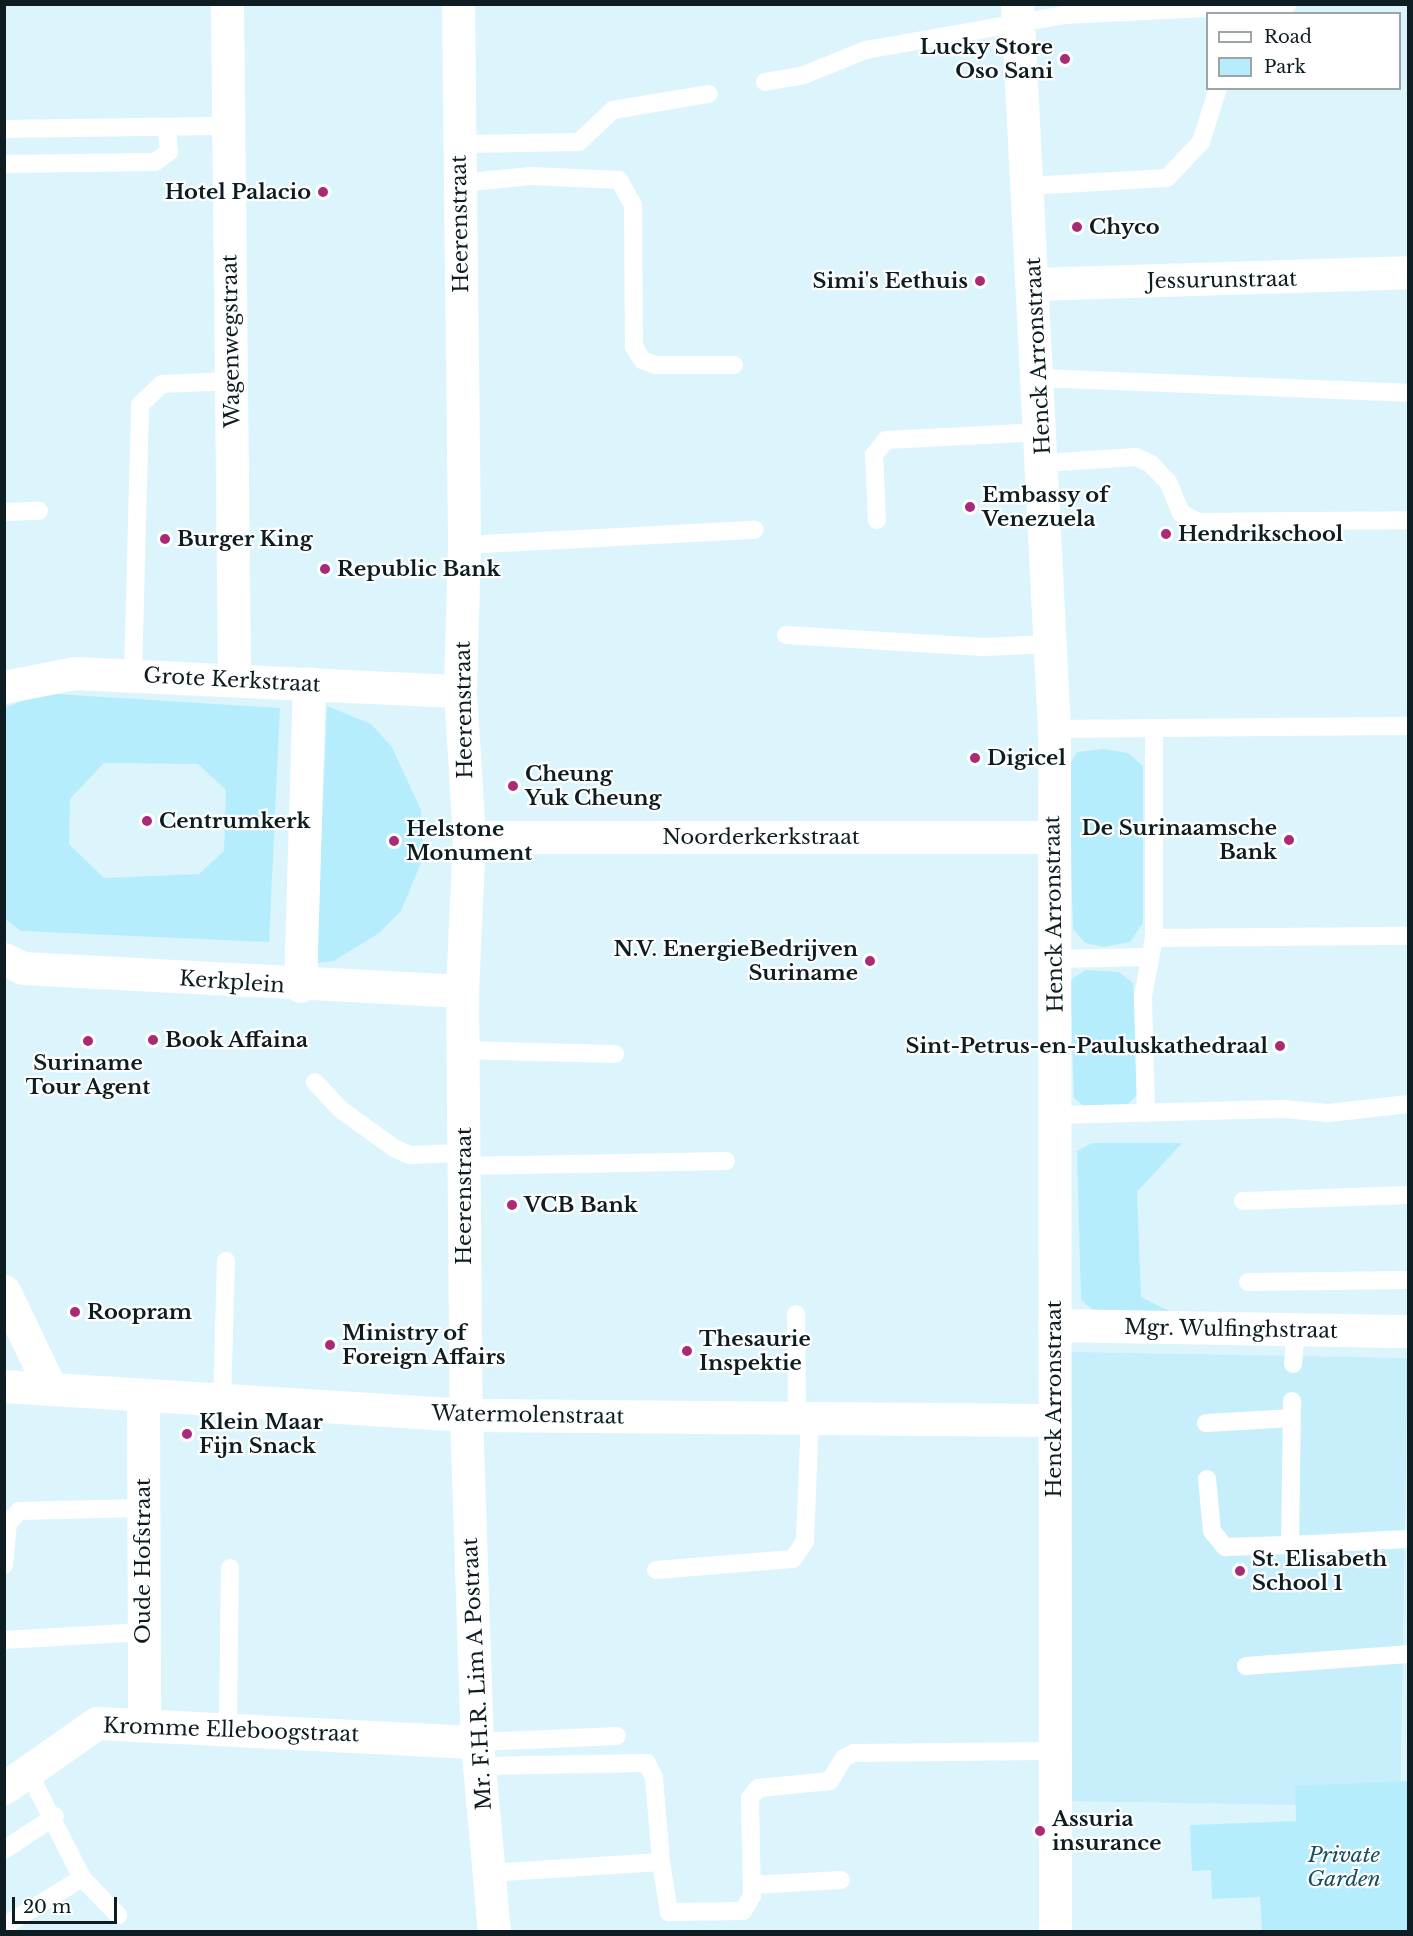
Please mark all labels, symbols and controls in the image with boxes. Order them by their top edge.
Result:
legend [1206,12,1401,90]
text: Road [1264,26,1312,48]
place label: Lucky Store Oso Sani [919,34,1053,84]
marker: Lucky Store Oso Sani [1058,52,1072,66]
text: Park [1264,56,1306,78]
street label: Heerenstraat [446,155,474,293]
place label: Hotel Palacio [165,179,311,205]
marker: Hotel Palacio [316,185,330,199]
place label: Chyco [1089,214,1160,240]
marker: Chyco [1070,220,1084,234]
street label: Wagenwegstraat [217,254,245,428]
street label: Henck Arronstraat [1020,256,1056,456]
street label: Jessurunstraat [1147,266,1297,294]
place label: Simi's Eethuis [813,268,968,294]
marker: Simi's Eethuis [973,274,987,288]
place label: Embassy of Venezuela [982,482,1109,532]
marker: Embassy of Venezuela [963,500,977,514]
place label: Hendrikschool [1178,521,1343,547]
place label: Burger King [177,526,313,552]
marker: Hendrikschool [1159,527,1173,541]
marker: Burger King [158,532,172,546]
place label: Republic Bank [337,556,500,582]
marker: Republic Bank [318,562,332,576]
street label: Heerenstraat [450,641,478,779]
street label: Grote Kerkstraat [143,663,321,697]
place label: Digicel [987,745,1066,771]
marker: Digicel [968,751,982,765]
place label: Cheung Yuk Cheung [525,761,662,811]
marker: Cheung Yuk Cheung [506,779,520,793]
place label: Centrumkerk [159,808,310,834]
marker: Centrumkerk [140,814,154,828]
street label: Henck Arronstraat [1040,815,1068,1013]
place label: De Surinaamsche Bank [1082,815,1277,865]
place label: Helstone Monument [406,816,532,866]
street label: Noorderkerkstraat [662,824,860,850]
marker: De Surinaamsche Bank [1282,833,1296,847]
marker: Helstone Monument [387,834,401,848]
place label: N.V. EnergieBedrijven Suriname [613,936,858,986]
marker: N.V. EnergieBedrijven Suriname [863,954,877,968]
street label: Kerkplein [178,966,286,998]
place label: Book Affaina [165,1027,309,1053]
marker: Book Affaina [146,1033,160,1047]
place label: Sint-Petrus-en-Pauluskathedraal [906,1033,1268,1059]
marker: Suriname Tour Agent [81,1034,95,1048]
marker: Sint-Petrus-en-Pauluskathedraal [1273,1039,1287,1053]
place label: Suriname Tour Agent [25,1050,151,1100]
street label: Heerenstraat [451,1127,477,1265]
place label: VCB Bank [524,1192,638,1218]
marker: VCB Bank [505,1198,519,1212]
place label: Roopram [87,1299,192,1325]
street label: Henck Arronstraat [1041,1300,1067,1498]
marker: Roopram [68,1305,82,1319]
street label: Mgr. Wulfinghstraat [1123,1315,1339,1343]
place label: Ministry of Foreign Affairs [342,1320,506,1370]
place label: Thesaurie Inspektie [699,1326,811,1376]
marker: Ministry of Foreign Affairs [323,1338,337,1352]
marker: Thesaurie Inspektie [680,1344,694,1358]
street label: Watermolenstraat [431,1401,625,1429]
place label: Klein Maar Fijn Snack [199,1409,323,1459]
marker: Klein Maar Fijn Snack [180,1427,194,1441]
street label: Oude Hofstraat [130,1478,156,1644]
street label: Mr. F.H.R. Lim A Postraat [457,1536,497,1812]
place label: St. Elisabeth School 1 [1252,1546,1387,1596]
marker: St. Elisabeth School 1 [1233,1564,1247,1578]
street label: Kromme Elleboogstraat [102,1713,360,1747]
place label: Assuria insurance [1052,1806,1161,1856]
marker: Assuria insurance [1033,1824,1047,1838]
park label: Private Garden [1307,1842,1381,1892]
scale bar [15,1885,120,1923]
text: 20 m [23,1896,71,1918]

